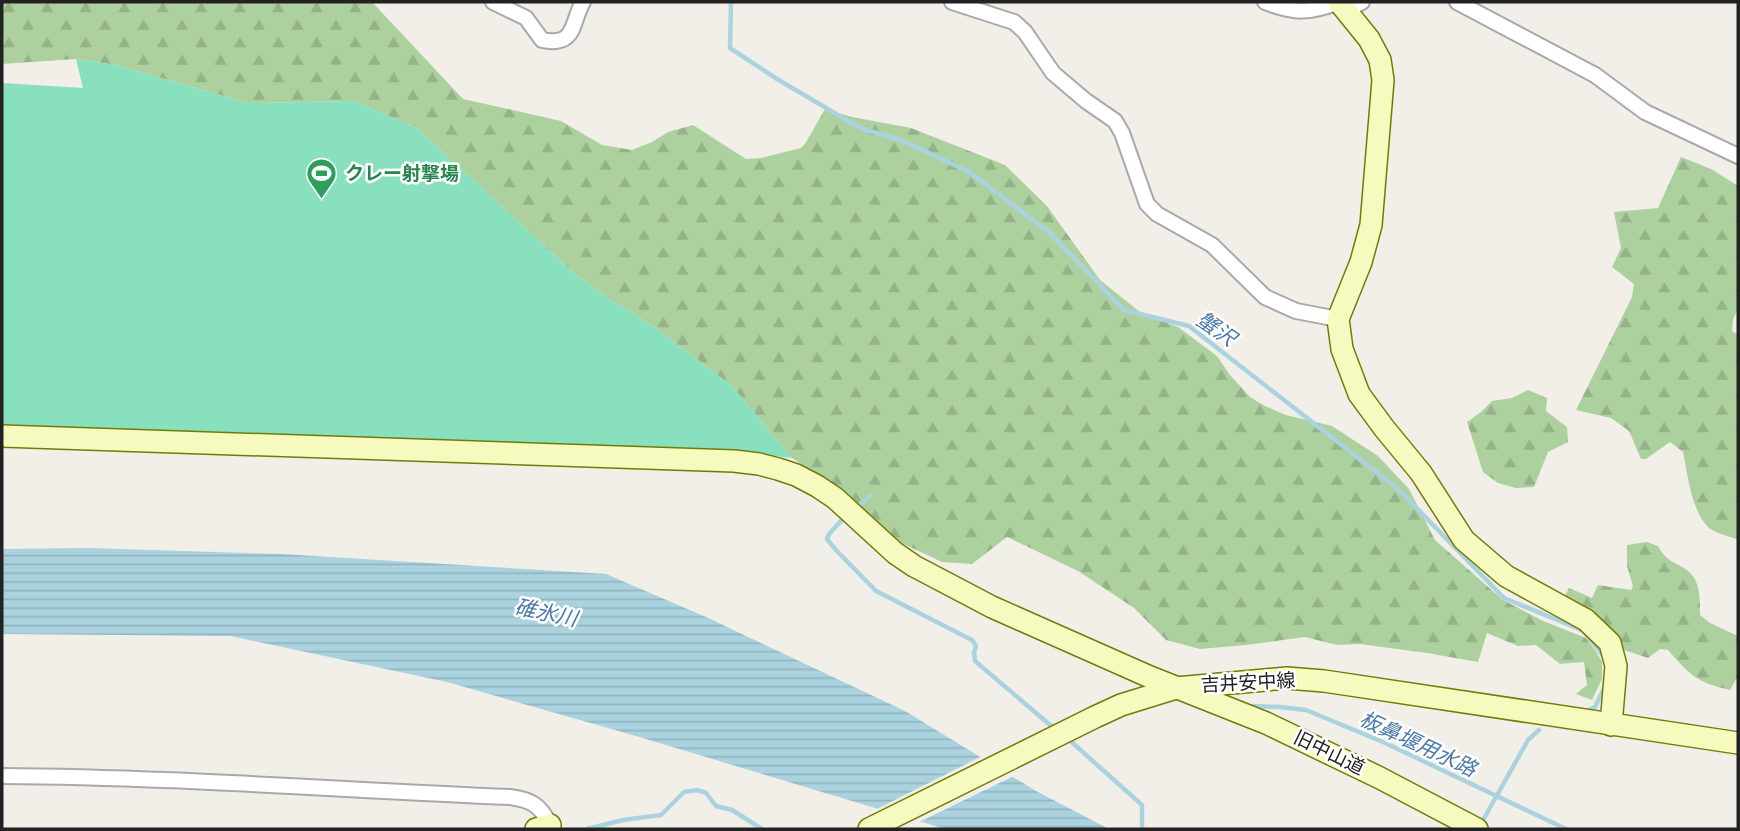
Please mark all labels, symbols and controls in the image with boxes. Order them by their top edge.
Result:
sports icon: クレー射撃場 [305,157,339,201]
place label: クレー射撃場 [345,162,459,186]
water label: 蟹沢 [1191,306,1243,353]
water label: 碓氷川 [512,594,581,633]
street label: 吉井安中線 [1200,669,1296,697]
water label: 板鼻堰用水路 [1355,706,1482,783]
street label: 旧中山道 [1290,726,1368,780]

